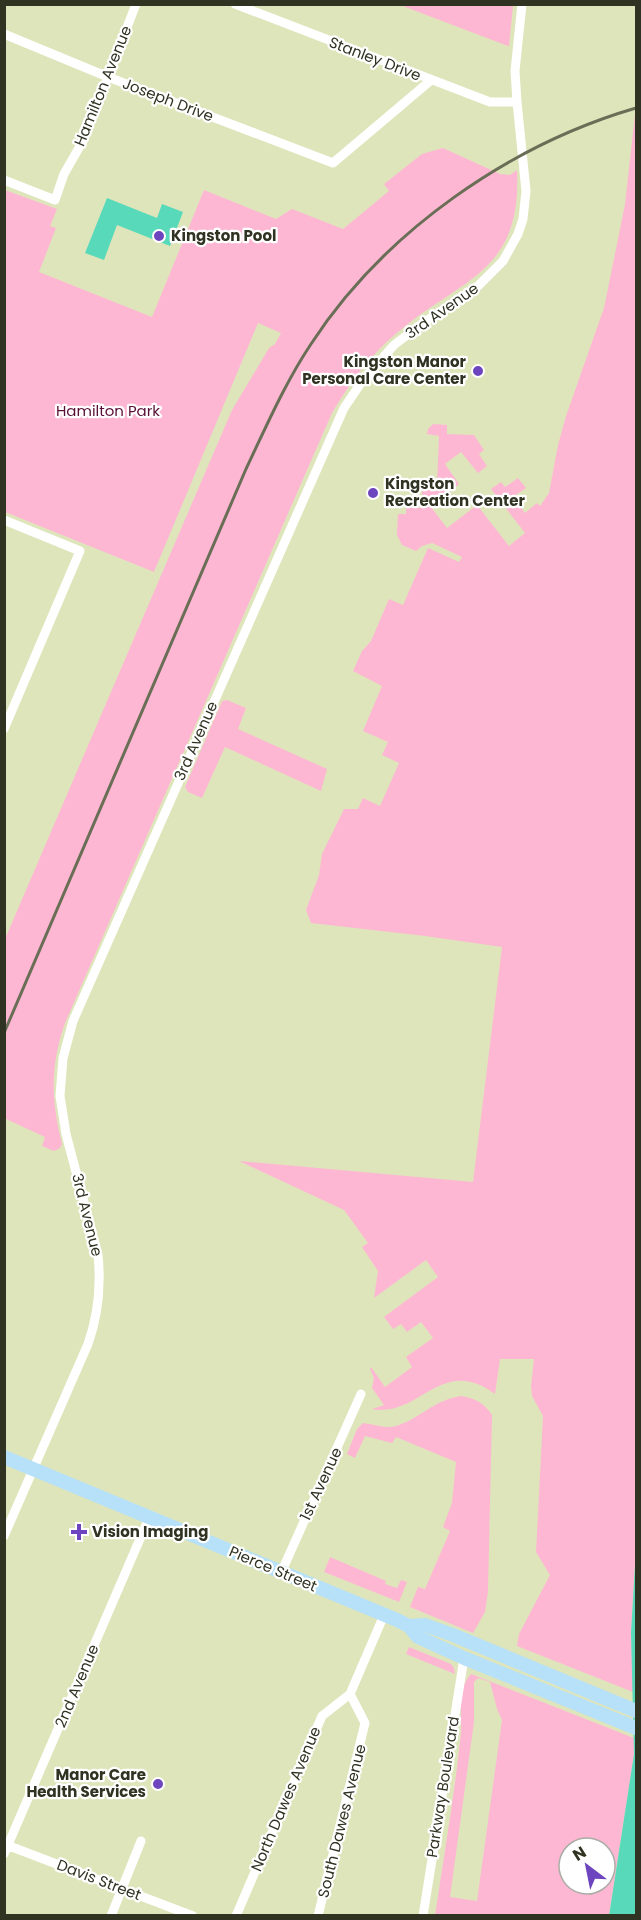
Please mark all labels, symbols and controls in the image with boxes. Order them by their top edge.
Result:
street label: Hamilton Avenue [69,22,136,149]
street label: Stanley Drive [326,31,424,86]
street label: Joseph Drive [120,73,217,127]
place label: Kingston Pool [171,225,276,246]
marker: Kingston Pool [152,229,166,243]
street label: 3rd Avenue [401,278,483,344]
place label: Kingston Manor Personal Care Center [302,351,467,389]
marker: Kingston Manor Personal Care Center [471,364,485,378]
park label: Hamilton Park [56,400,160,421]
place label: Kingston Recreation Center [385,473,525,511]
marker: Kingston Recreation Center [366,486,380,500]
street label: 3rd Avenue [169,698,222,784]
street label: 3rd Avenue [67,1171,108,1259]
street label: 1st Avenue [294,1444,347,1524]
place label: Vision Imaging [92,1521,208,1542]
marker: Vision Imaging [70,1523,88,1541]
street label: Pierce Street [226,1541,320,1596]
street label: 2nd Avenue [50,1641,104,1731]
street label: Parkway Boulevard [421,1715,464,1859]
street label: North Dawes Avenue [246,1723,326,1874]
street label: South Dawes Avenue [312,1742,371,1900]
place label: Manor Care Health Services [26,1764,146,1802]
marker: Manor Care Health Services [151,1777,165,1791]
north arrow [557,1836,617,1896]
text: N [568,1841,591,1867]
street label: Davis Street [54,1854,144,1905]

